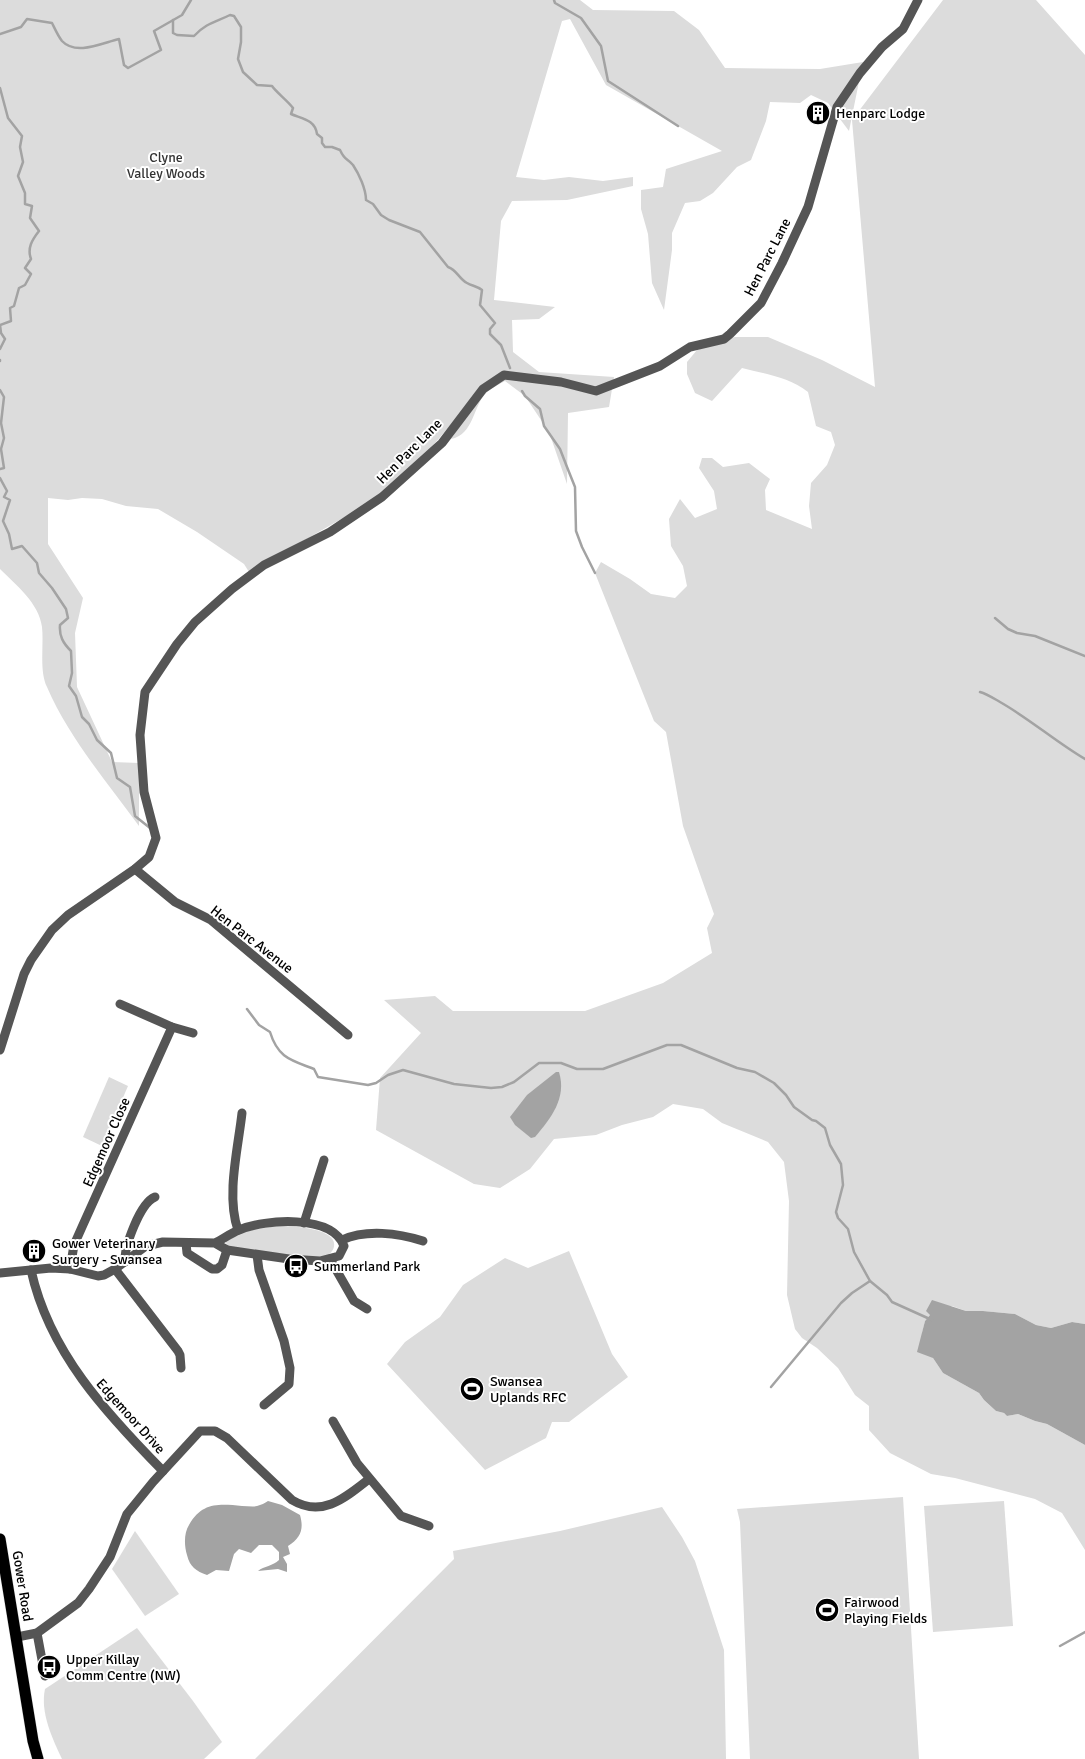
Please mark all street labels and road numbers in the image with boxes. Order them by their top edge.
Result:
street label: Hen Parc Lane [740,215,794,299]
street label: Hen Parc Lane [373,415,446,488]
street label: Hen Parc Avenue [207,902,296,977]
street label: Edgemoor Close [79,1095,134,1190]
street label: Edgemoor Drive [93,1375,169,1457]
street label: Gower Road [9,1550,36,1623]

